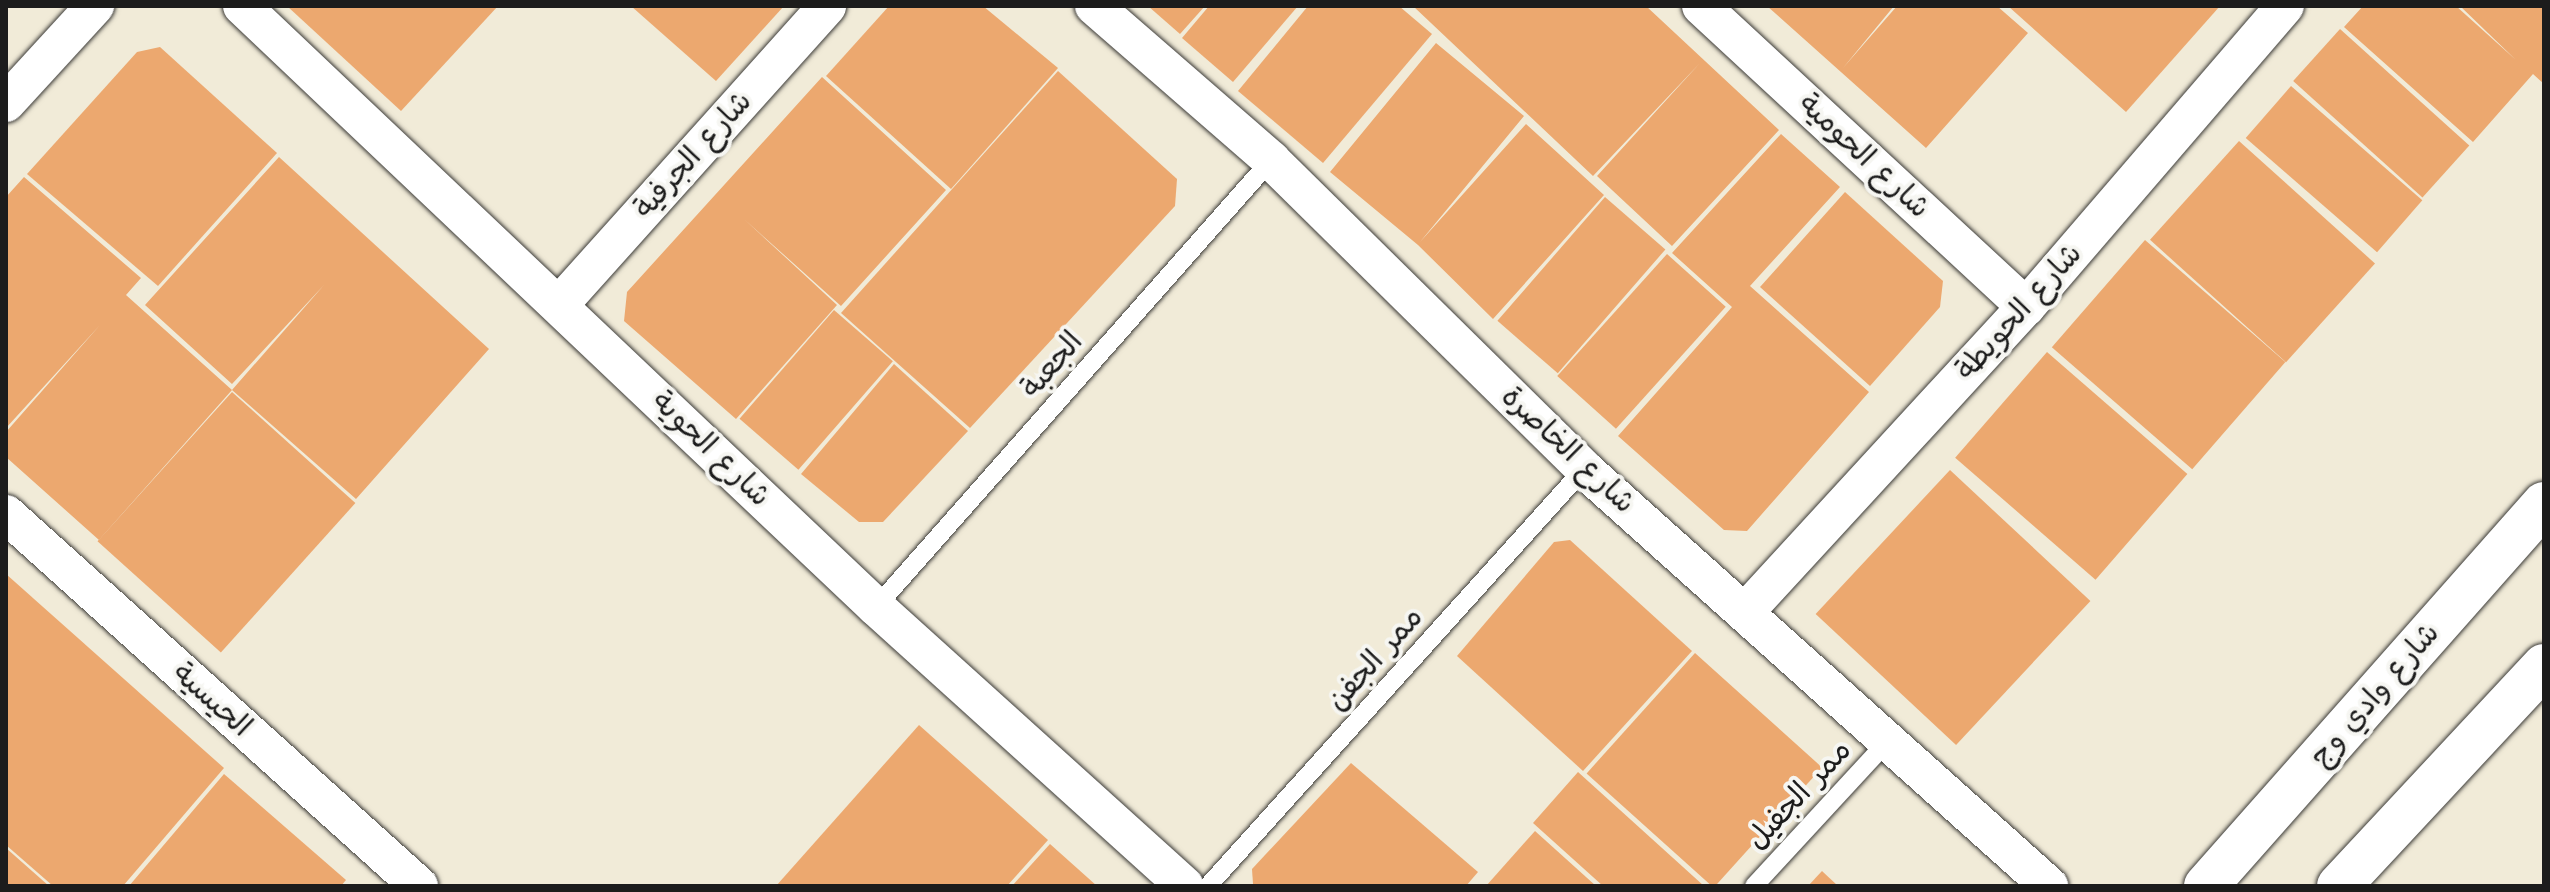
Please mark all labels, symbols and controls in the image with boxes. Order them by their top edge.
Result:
street label: شارع الجرفية [626,84,760,226]
street label: شارع الحومية [1791,86,1937,226]
street label: شارع الحويطة [1948,236,2090,388]
street label: الجعبة [1013,324,1091,406]
street label: شارع الخاصرة [1494,379,1642,521]
street label: شارع الحوية [644,384,778,514]
street label: ممر الجفن [1319,600,1431,718]
street label: شارع وادي وج [2303,616,2447,774]
street label: الحيسية [165,655,259,745]
street label: ممر الجفيل [1739,733,1859,857]

